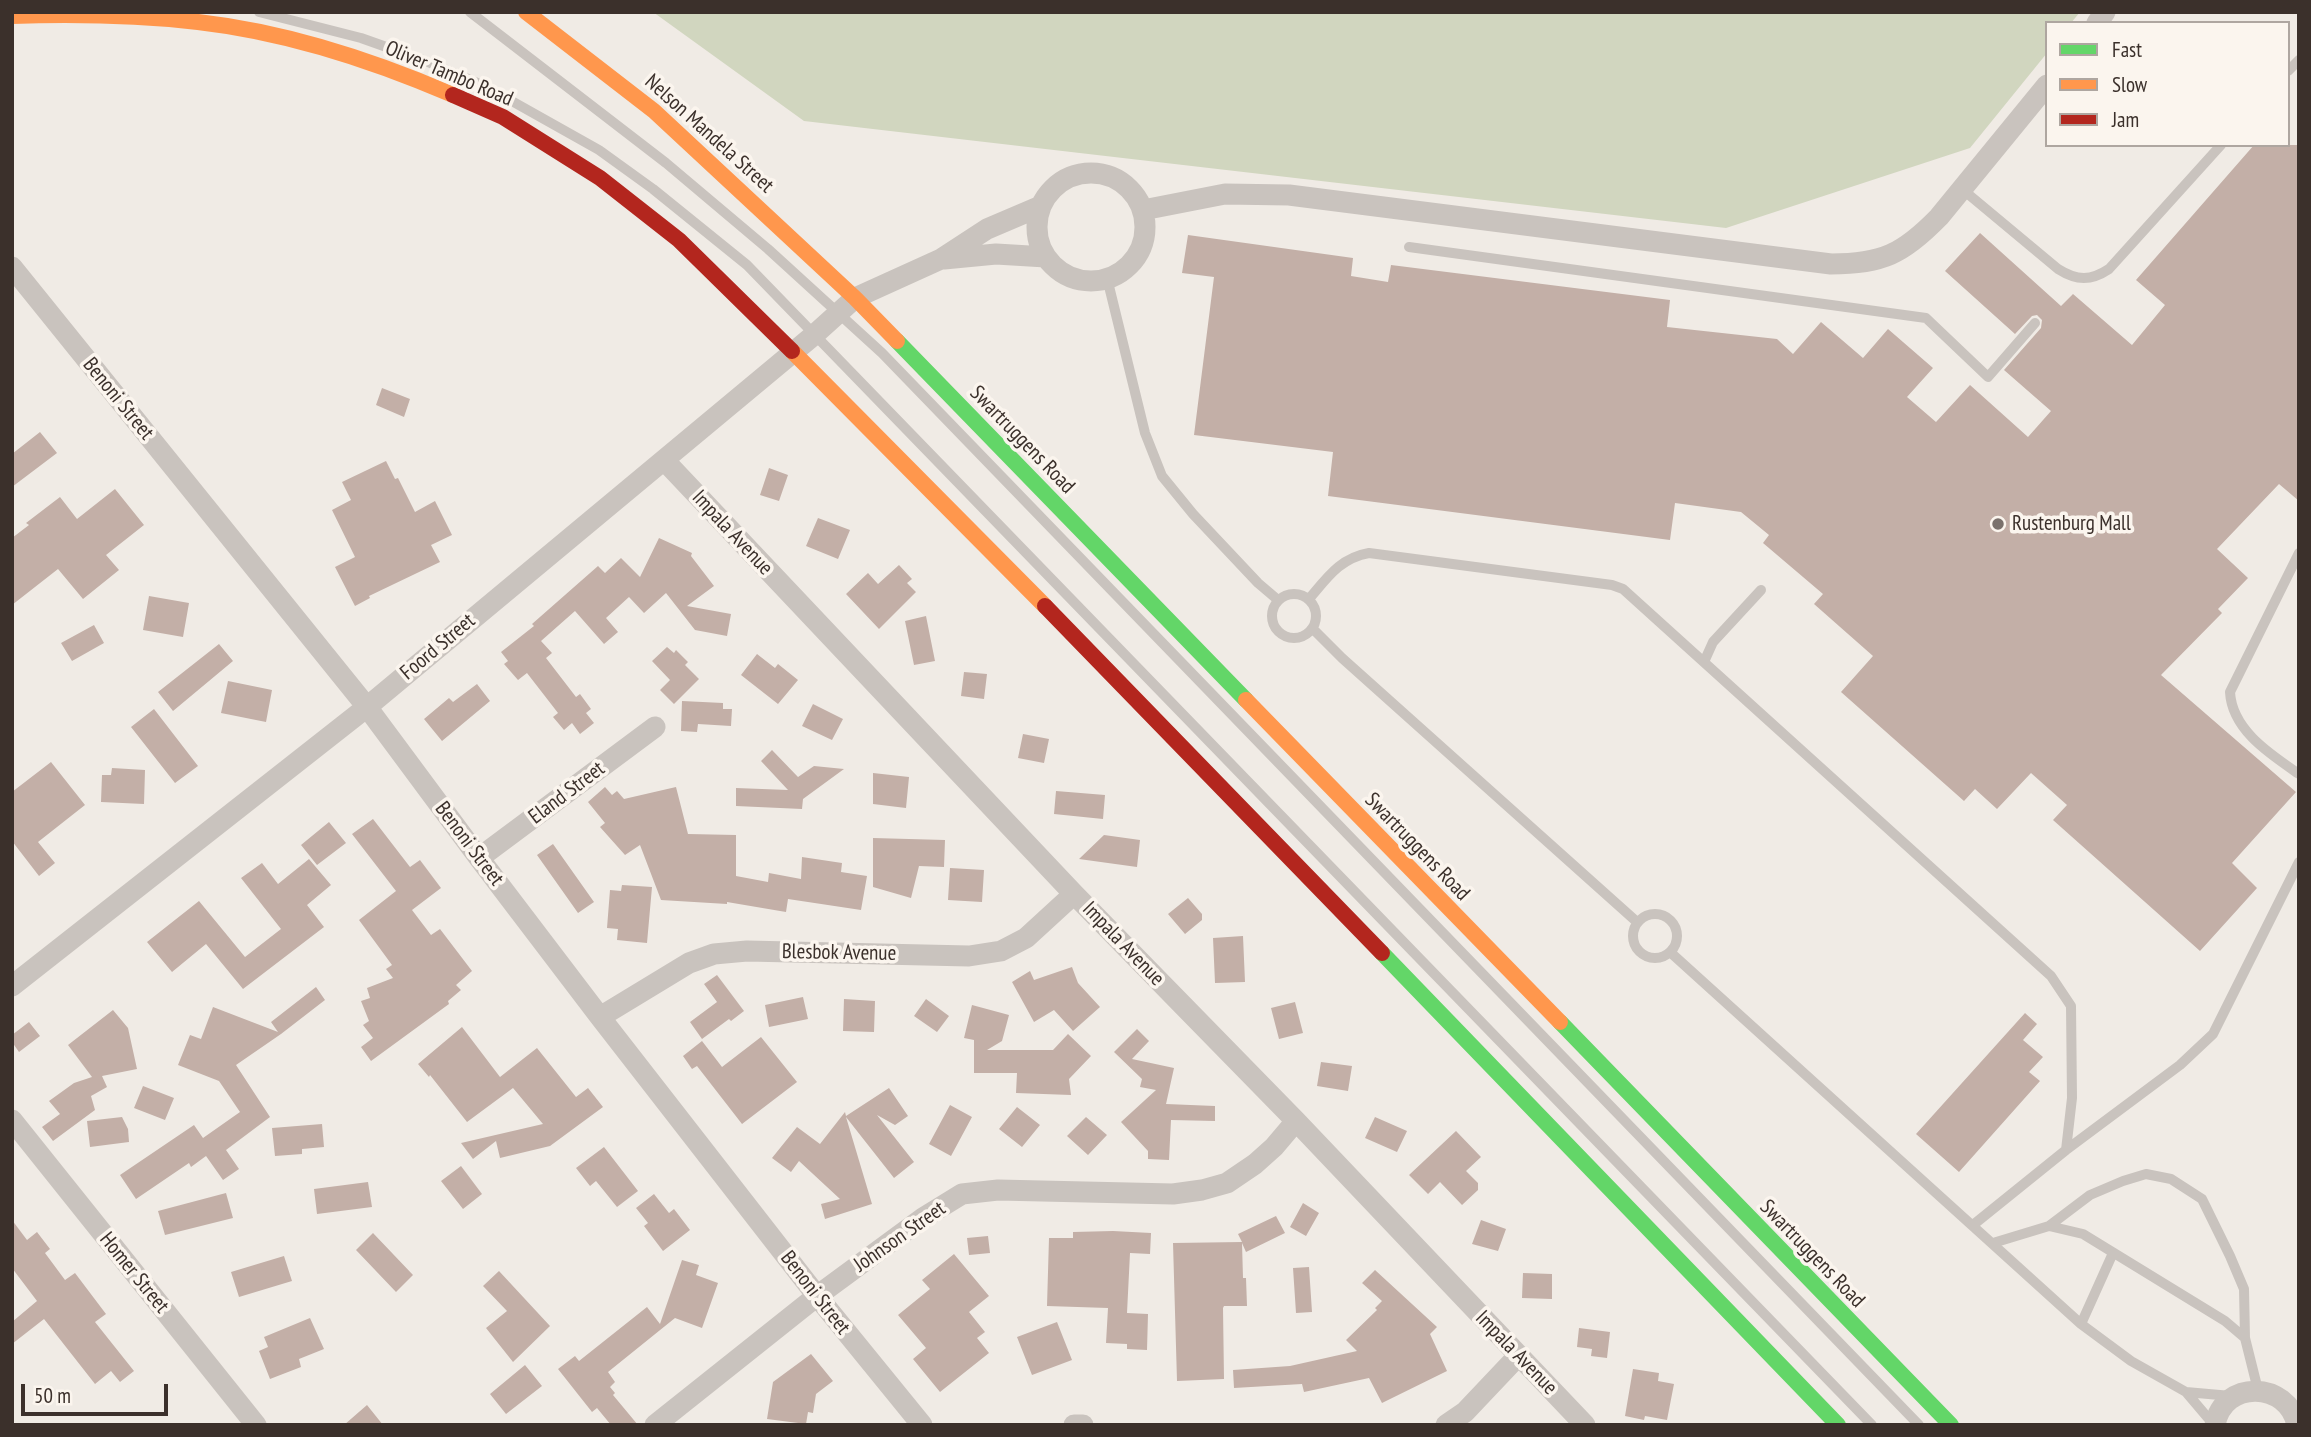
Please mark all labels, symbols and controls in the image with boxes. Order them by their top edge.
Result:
legend [2045,21,2290,147]
street label: Oliver Tambo Road [381,36,517,112]
text: Fast [2112,36,2142,63]
street label: Nelson Mandela Street [639,70,779,198]
text: Slow [2112,71,2147,98]
text: Jam [2112,106,2139,133]
street label: Benoni Street [77,353,159,445]
street label: Swartruggens Road [964,381,1080,499]
street label: Impala Avenue [686,485,778,581]
place label: Rustenburg Mall [2012,511,2131,537]
marker: Rustenburg Mall [1990,516,2006,532]
street label: Foord Street [396,609,480,685]
street label: Eland Street [524,756,610,830]
street label: Swartruggens Road [1359,788,1475,906]
street label: Benoni Street [429,797,509,891]
street label: Impala Avenue [1077,897,1169,991]
street label: Blesbok Avenue [782,939,896,967]
street label: Swartruggens Road [1754,1195,1870,1313]
street label: Johnson Street [849,1196,951,1278]
street label: Homer Street [94,1228,174,1318]
street label: Benoni Street [775,1246,855,1340]
street label: Impala Avenue [1470,1306,1562,1400]
scale bar [24,1370,172,1414]
text: 50 m [34,1382,71,1409]

